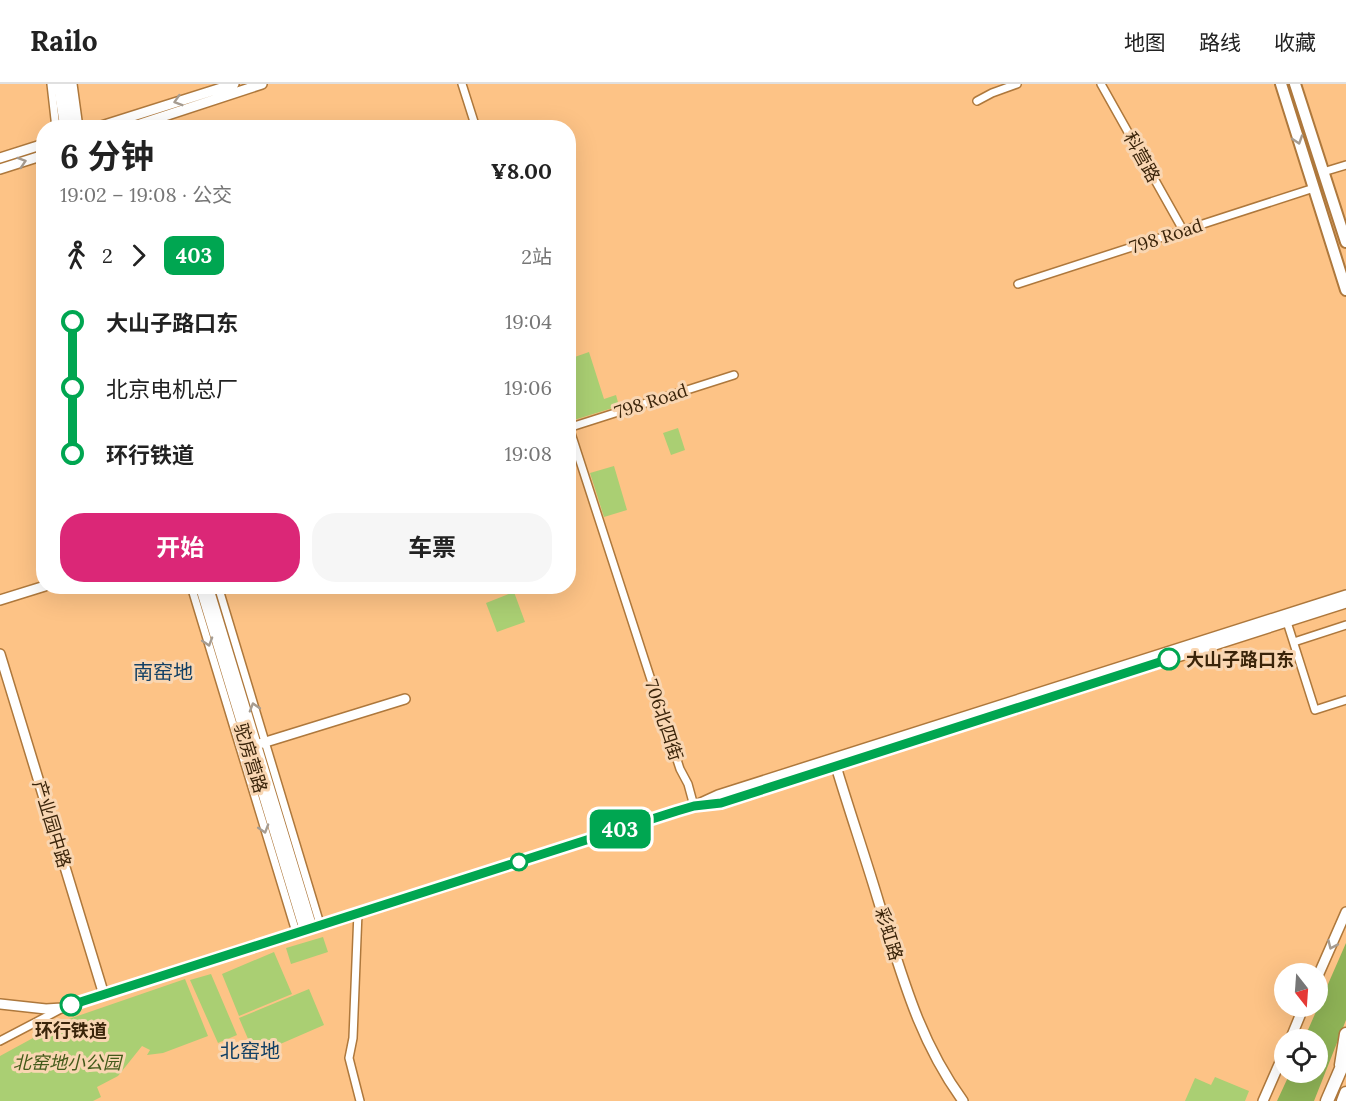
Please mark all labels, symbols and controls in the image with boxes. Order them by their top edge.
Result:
text: Railo [30,23,98,59]
text: 地图 [1124,29,1166,56]
text: 路线 [1199,29,1241,56]
text: 收藏 [1274,29,1316,56]
one-way arrow [173,94,184,107]
street label: 科营路 [1119,128,1165,186]
one-way arrow [1291,134,1304,145]
text: 6 分钟 [60,135,154,177]
one-way arrow [16,157,27,169]
text: ¥8.00 [491,157,552,185]
text: 19:02 – 19:08 · 公交 [60,182,232,207]
street label: 798 Road [1127,213,1206,259]
icon: walk [60,239,93,272]
icon: forward [122,239,155,272]
text: 403 [176,242,212,269]
text: 2 [102,243,113,268]
text: 2站 [521,244,552,269]
text: 大山子路口东 [106,309,238,337]
text: 19:04 [505,309,552,334]
text: 北京电机总厂 [106,375,238,403]
text: 19:06 [504,375,552,400]
street label: 798 Road [612,378,691,424]
text: 环行铁道 [106,441,194,469]
text: 19:08 [505,441,552,466]
button: 开始 [60,513,300,582]
button: 车票 [312,513,552,582]
one-way arrow [201,637,213,647]
marker: 大山子路口东 [1158,648,1180,670]
place label: 大山子路口东 [1186,648,1294,671]
district label: 南窑地 [133,659,193,684]
street label: 706北四街 [640,677,688,763]
one-way arrow [249,702,261,713]
street label: 驼房营路 [229,720,273,796]
street label: 产业园中路 [28,778,76,870]
line badge: 403 [586,810,654,848]
text: 403 [602,816,638,843]
one-way arrow [257,823,269,834]
unlabelled marker [510,853,528,871]
street label: 彩虹路 [870,905,908,963]
one-way arrow [1327,938,1339,949]
north arrow [1274,963,1328,1017]
map controls [1274,963,1328,1083]
marker: 环行铁道 [60,994,82,1016]
place label: 环行铁道 [35,1019,107,1042]
button: locate [1274,1029,1328,1083]
district label: 北窑地 [220,1038,280,1063]
park label: 北窑地小公园 [13,1051,124,1074]

